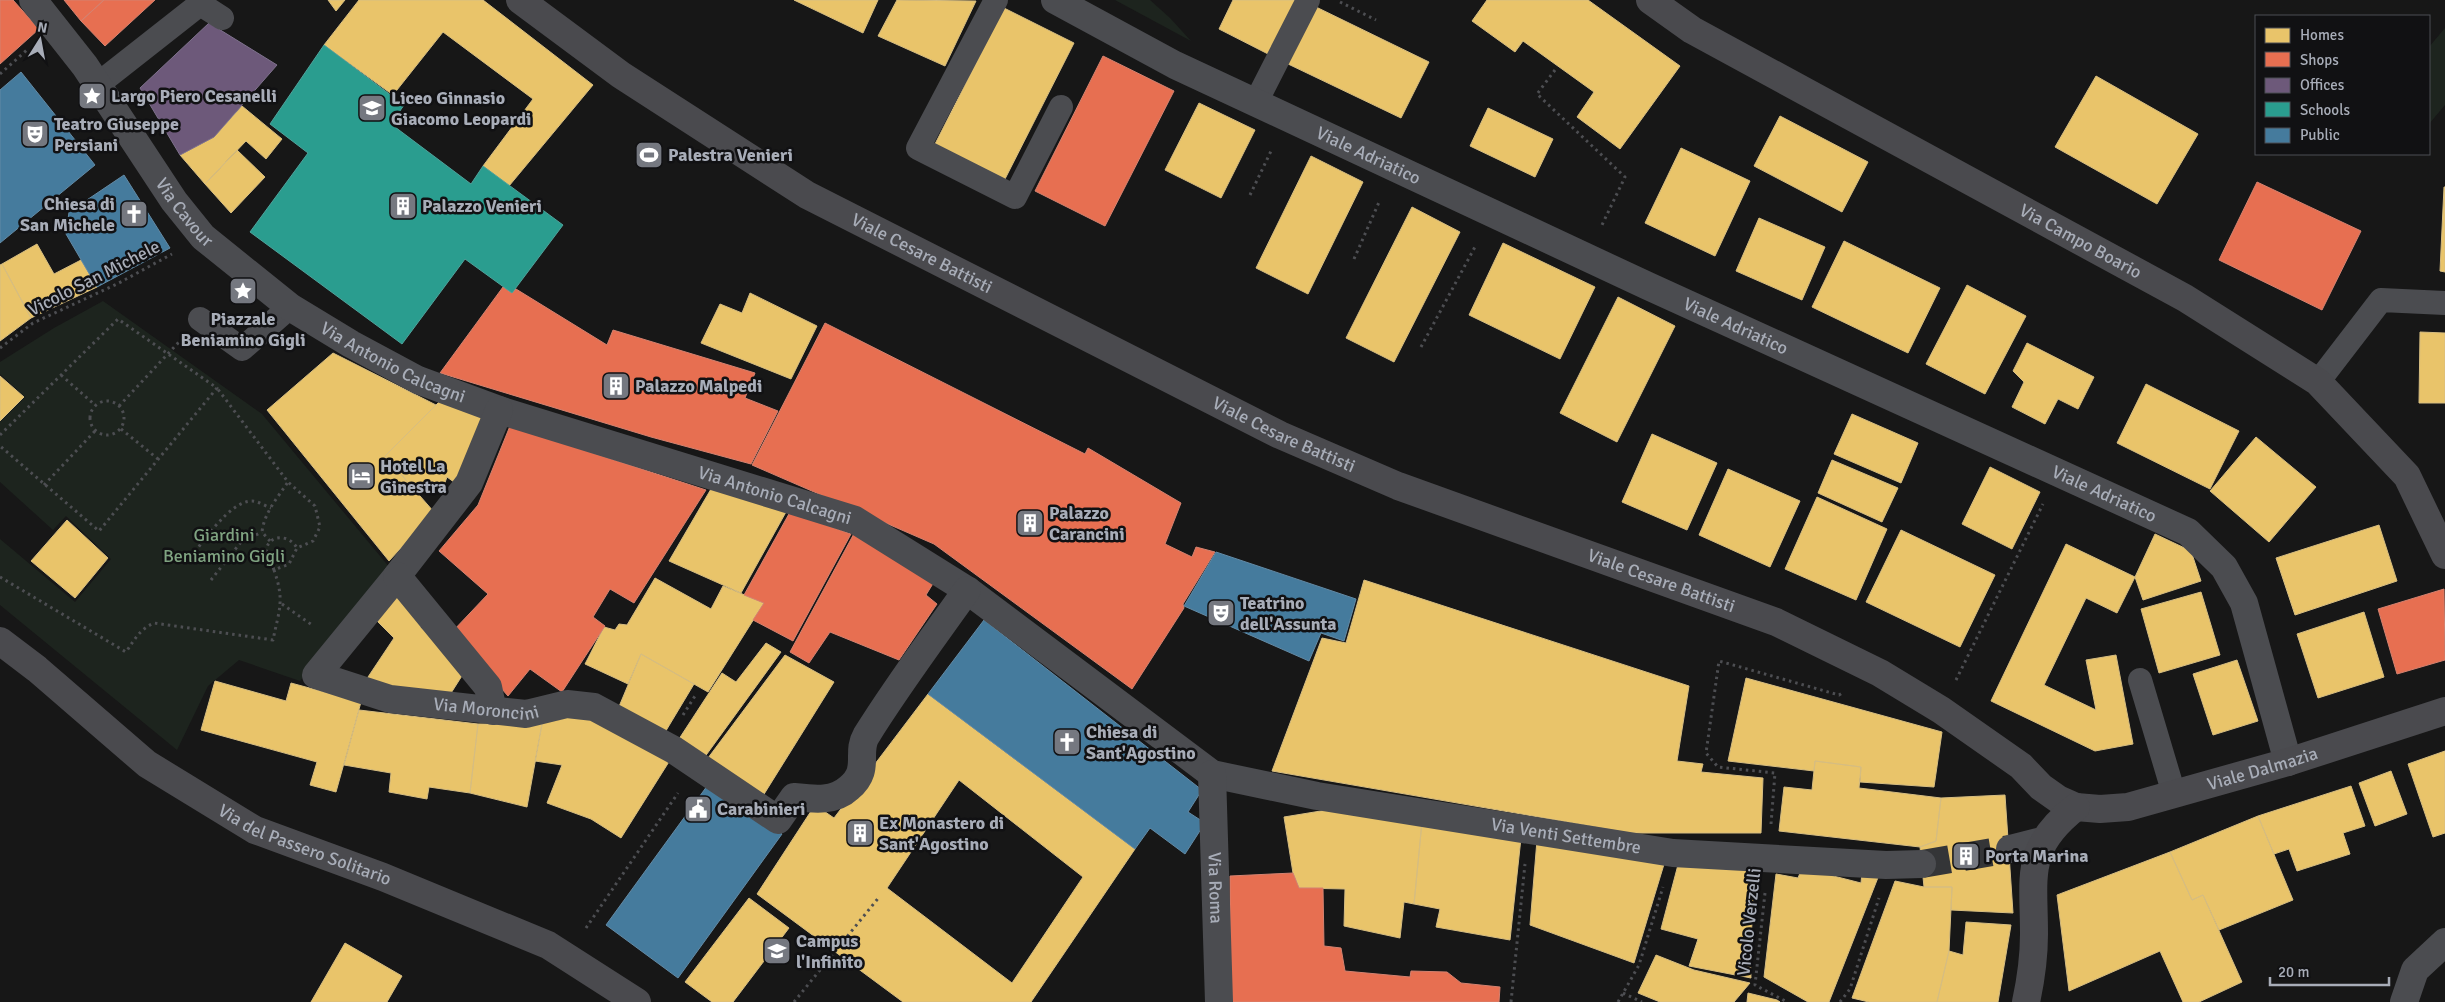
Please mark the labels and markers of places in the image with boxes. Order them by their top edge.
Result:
place icon: Largo Piero Cesanelli [77,81,107,111]
place label: Largo Piero Cesanelli [111,85,277,107]
place label: Liceo Ginnasio Giacomo Leopardi [391,87,531,130]
school or university icon: Liceo Ginnasio Giacomo Leopardi [357,93,387,123]
place label: Teatro Giuseppe Persiani [54,113,179,156]
theatre icon: Teatro Giuseppe Persiani [20,119,50,149]
sports icon: Palestra Venieri [634,140,664,170]
place label: Palestra Venieri [668,144,793,166]
building icon: Palazzo Venieri [388,191,418,221]
place label: Chiesa di San Michele [20,193,115,236]
place label: Palazzo Venieri [422,195,542,217]
church icon: Chiesa di San Michele [119,199,149,229]
place icon: Piazzale Beniamino Gigli [228,276,258,306]
place label: Piazzale Beniamino Gigli [180,308,306,351]
building icon: Palazzo Malpedi [601,371,631,401]
place label: Palazzo Malpedi [635,375,762,397]
place label: Hotel La Ginestra [380,455,447,498]
hotel icon: Hotel La Ginestra [346,461,376,491]
place label: Palazzo Carancini [1049,502,1125,545]
building icon: Palazzo Carancini [1015,508,1045,538]
place label: Teatrino dell'Assunta [1240,592,1336,635]
theatre icon: Teatrino dell'Assunta [1206,598,1236,628]
place label: Chiesa di Sant'Agostino [1086,721,1196,764]
church icon: Chiesa di Sant'Agostino [1052,727,1082,757]
public building icon: Carabinieri [683,794,713,824]
place label: Carabinieri [717,798,805,820]
place label: Ex Monastero di Sant'Agostino [879,812,1004,855]
building icon: Ex Monastero di Sant'Agostino [845,818,875,848]
building icon: Porta Marina [1951,841,1981,871]
place label: Porta Marina [1985,845,2089,867]
place label: Campus l'Infinito [796,930,863,973]
school or university icon: Campus l'Infinito [762,936,792,966]

